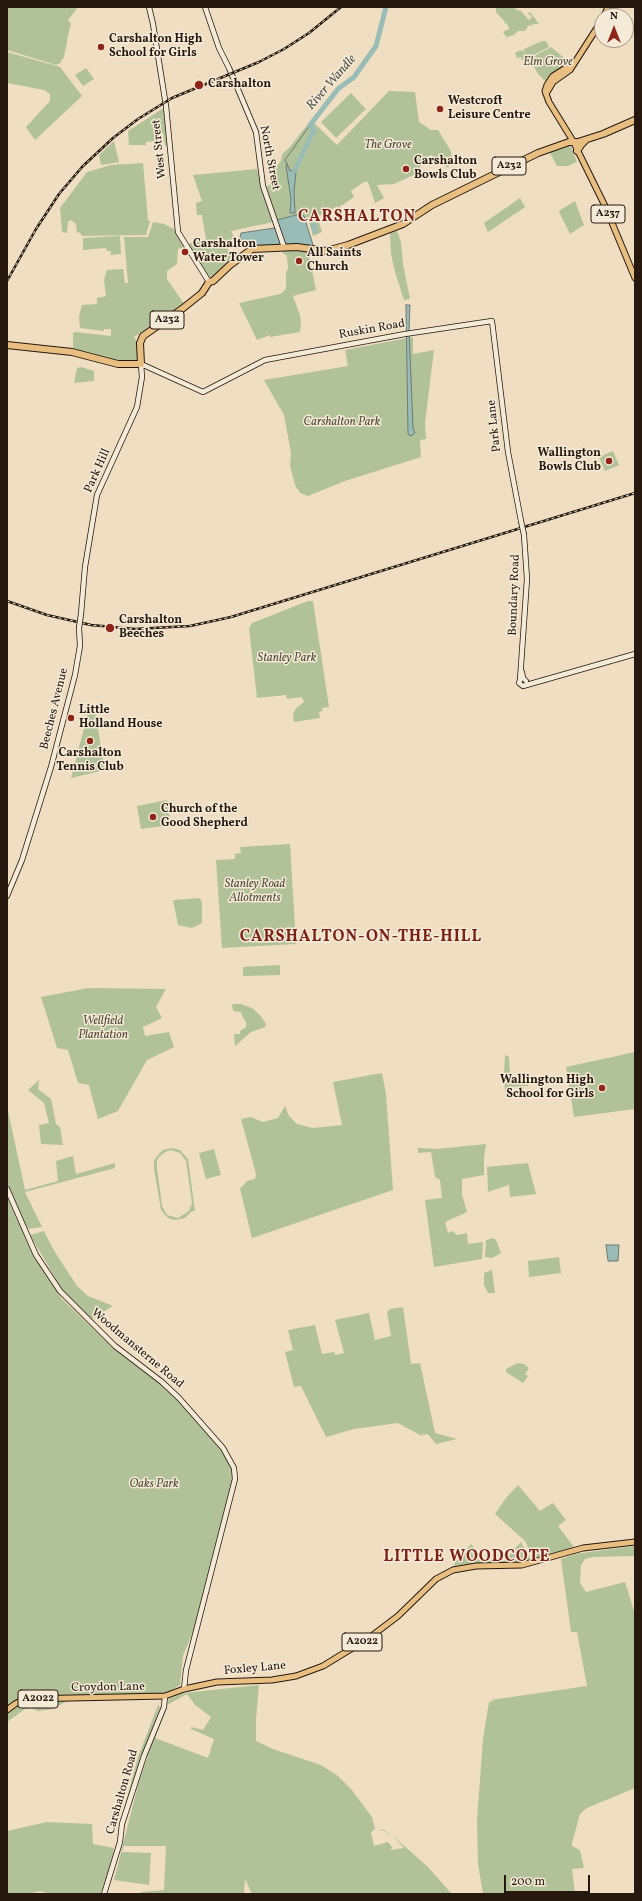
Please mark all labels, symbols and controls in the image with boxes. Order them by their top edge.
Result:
north arrow [594,8,634,48]
text: N [610,9,618,24]
place label: Carshalton High School for Girls [109,33,203,61]
marker: Carshalton High School for Girls [96,42,106,52]
water label: River Wandle [304,52,360,114]
park label: Elm Grove [523,56,573,70]
place label: Carshalton [208,78,271,92]
marker: Carshalton [193,79,205,91]
place label: Westcroft Leisure Centre [448,95,531,123]
marker: Westcroft Leisure Centre [435,104,445,114]
street label: West Street [150,118,170,180]
street label: North Street [256,124,282,192]
park label: The Grove [364,139,412,153]
place label: Carshalton Bowls Club [414,155,477,183]
road number: A232 [492,157,526,175]
marker: Carshalton Bowls Club [401,164,411,174]
road number: A237 [591,205,625,223]
district label: CARSHALTON [298,208,416,228]
place label: Carshalton Water Tower [193,238,264,266]
marker: Carshalton Water Tower [180,247,190,257]
place label: All Saints Church [307,247,361,275]
marker: All Saints Church [294,256,304,266]
road number: A232 [150,311,184,329]
street label: Ruskin Road [338,317,406,343]
street label: Park Lane [485,399,505,453]
park label: Carshalton Park [304,416,380,430]
street label: Park Hill [82,447,114,495]
place label: Wallington Bowls Club [537,447,601,475]
marker: Wallington Bowls Club [604,456,614,466]
street label: Boundary Road [506,554,524,636]
place label: Carshalton Beeches [119,614,182,642]
marker: Carshalton Beeches [104,622,116,634]
park label: Stanley Park [258,652,316,666]
street label: Beeches Avenue [38,667,72,751]
place label: Little Holland House [79,704,163,732]
marker: Little Holland House [66,713,76,723]
marker: Carshalton Tennis Club [85,736,95,746]
place label: Carshalton Tennis Club [56,747,124,775]
place label: Church of the Good Shepherd [161,803,248,831]
marker: Church of the Good Shepherd [148,812,158,822]
park label: Stanley Road Allotments [225,878,285,906]
district label: CARSHALTON-ON-THE-HILL [240,928,482,948]
park label: Wellfield Plantation [78,1015,128,1043]
place label: Wallington High School for Girls [500,1074,594,1102]
marker: Wallington High School for Girls [597,1083,607,1093]
street label: Woodmansterne Road [88,1306,186,1392]
park label: Oaks Park [129,1478,179,1492]
district label: LITTLE WOODCOTE [384,1548,550,1568]
road number: A2022 [342,1633,382,1651]
street label: Foxley Lane [223,1659,287,1679]
street label: Croydon Lane [71,1680,145,1696]
road number: A2022 [18,1690,58,1708]
street label: Carshalton Road [104,1748,142,1836]
scale bar [506,1867,592,1893]
text: 200 m [511,1874,545,1890]

